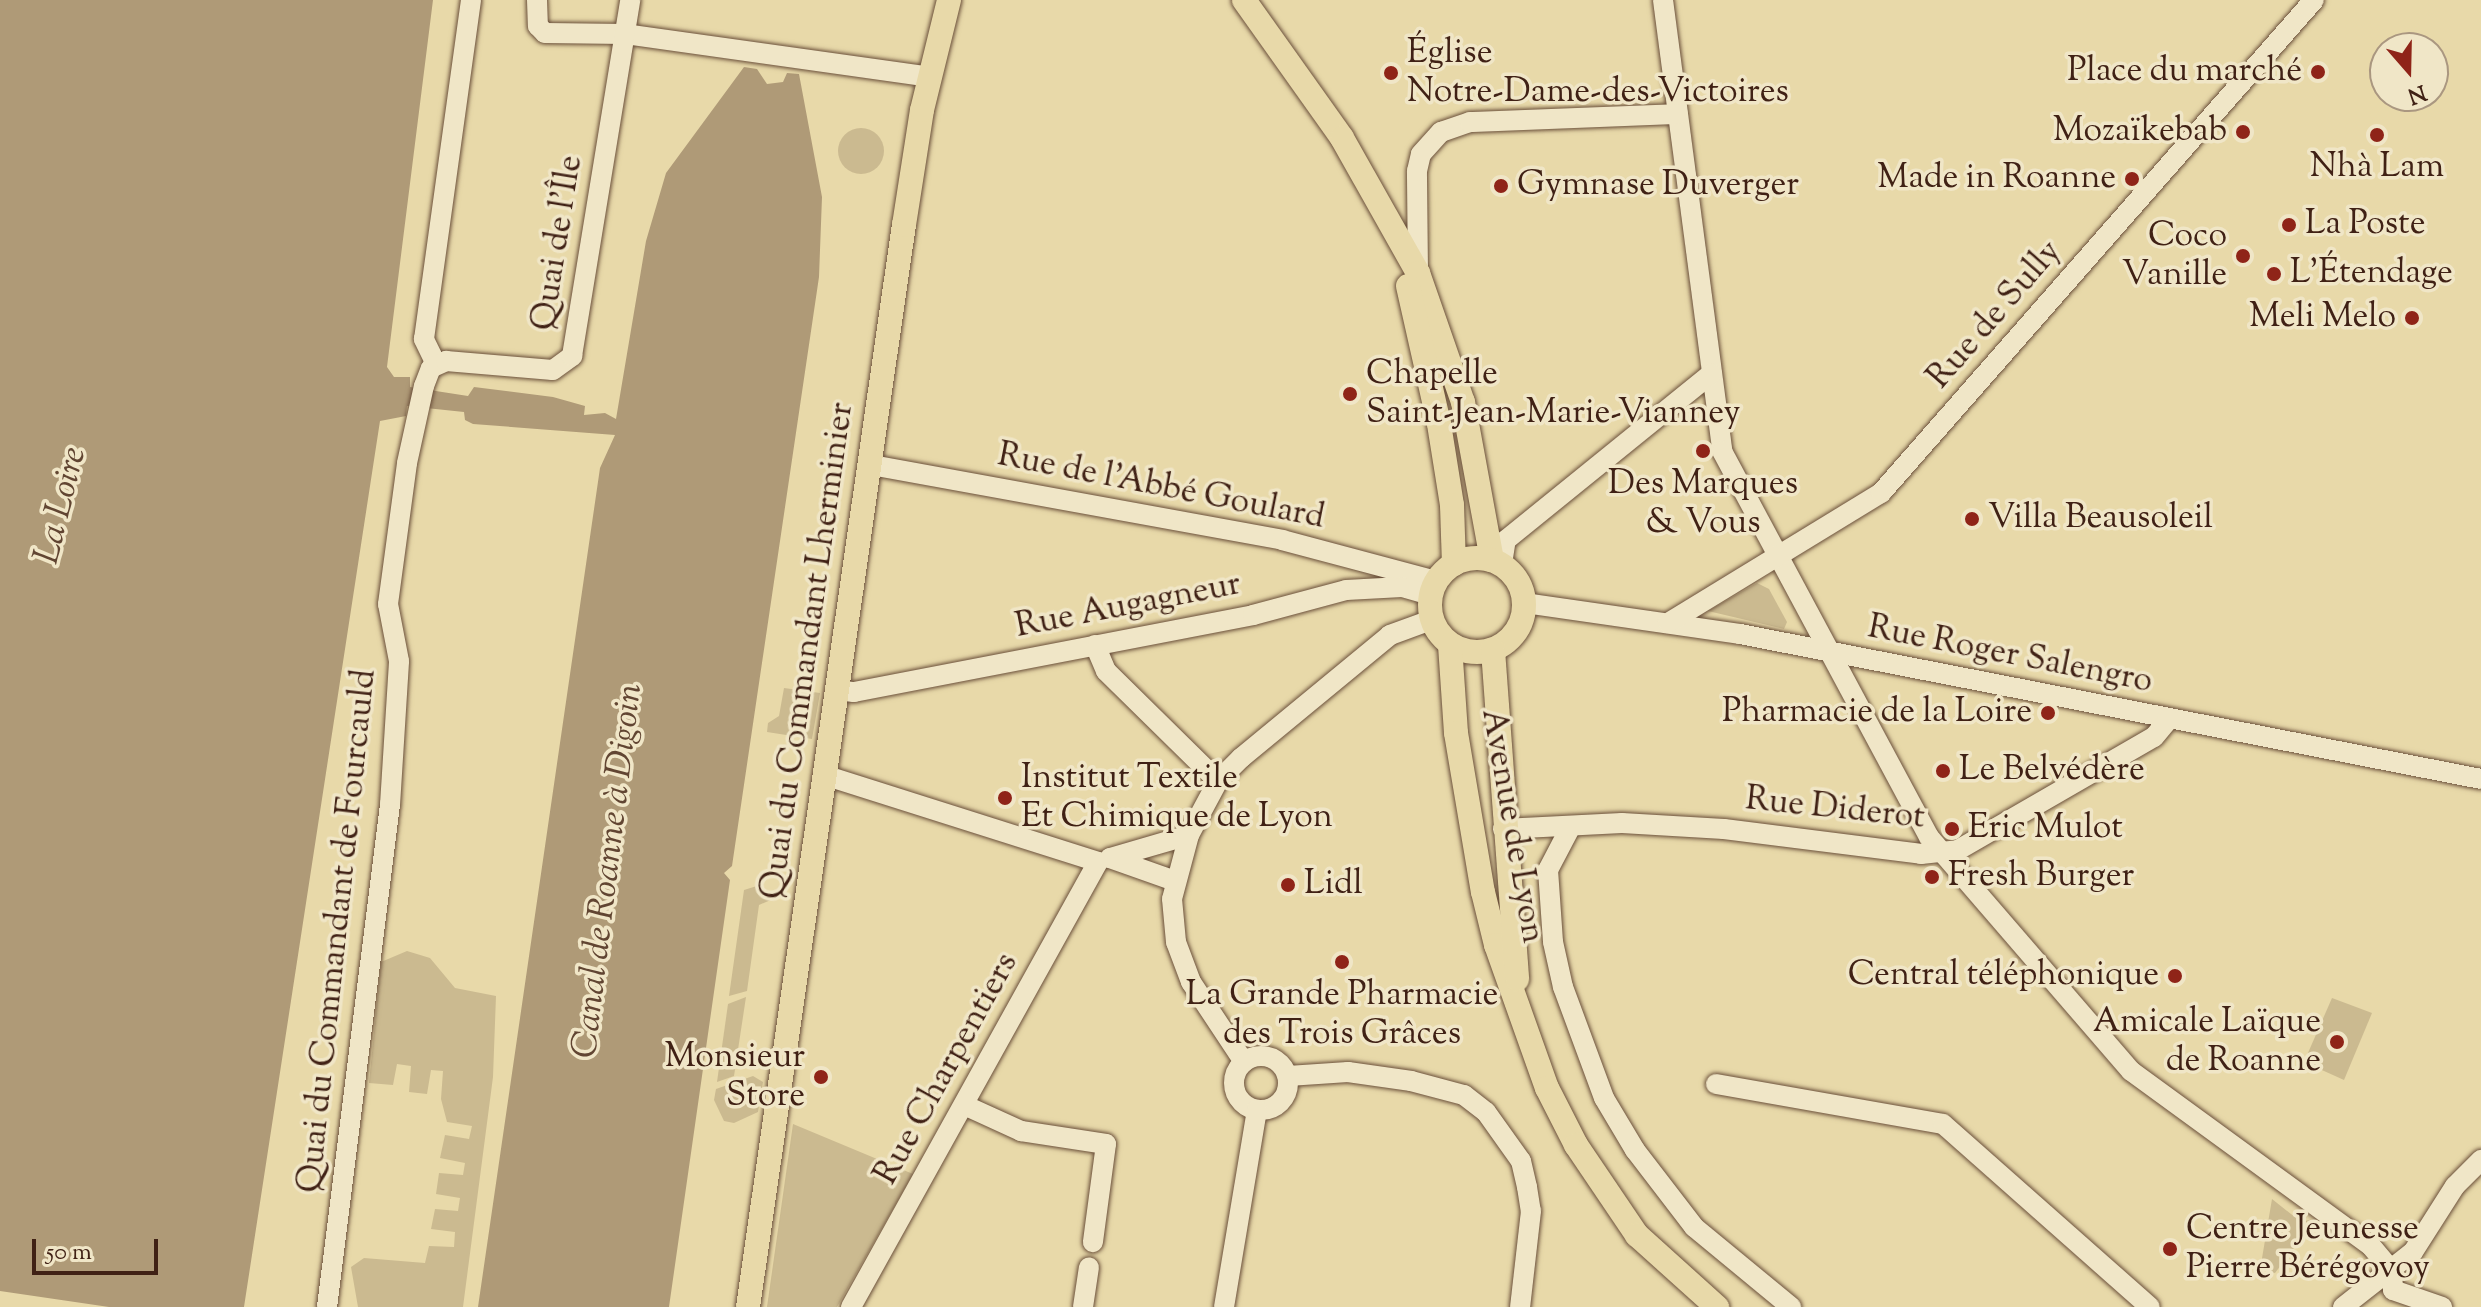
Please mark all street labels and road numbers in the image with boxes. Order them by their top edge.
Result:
street label: Quai de l'Île [524,152,592,334]
street label: Rue de Sully [1919,232,2071,398]
street label: Quai du Commandant Lherminier [753,400,863,902]
street label: Rue de l'Abbé Goulard [994,435,1328,539]
street label: Rue Augagneur [1012,564,1244,648]
street label: Rue Roger Salengro [1864,607,2156,703]
street label: Quai du Commandant de Fourcauld [290,667,386,1195]
street label: Avenue de Lyon [1471,706,1553,946]
street label: Rue Diderot [1743,779,1927,839]
street label: Rue Charpentiers [866,946,1028,1192]

